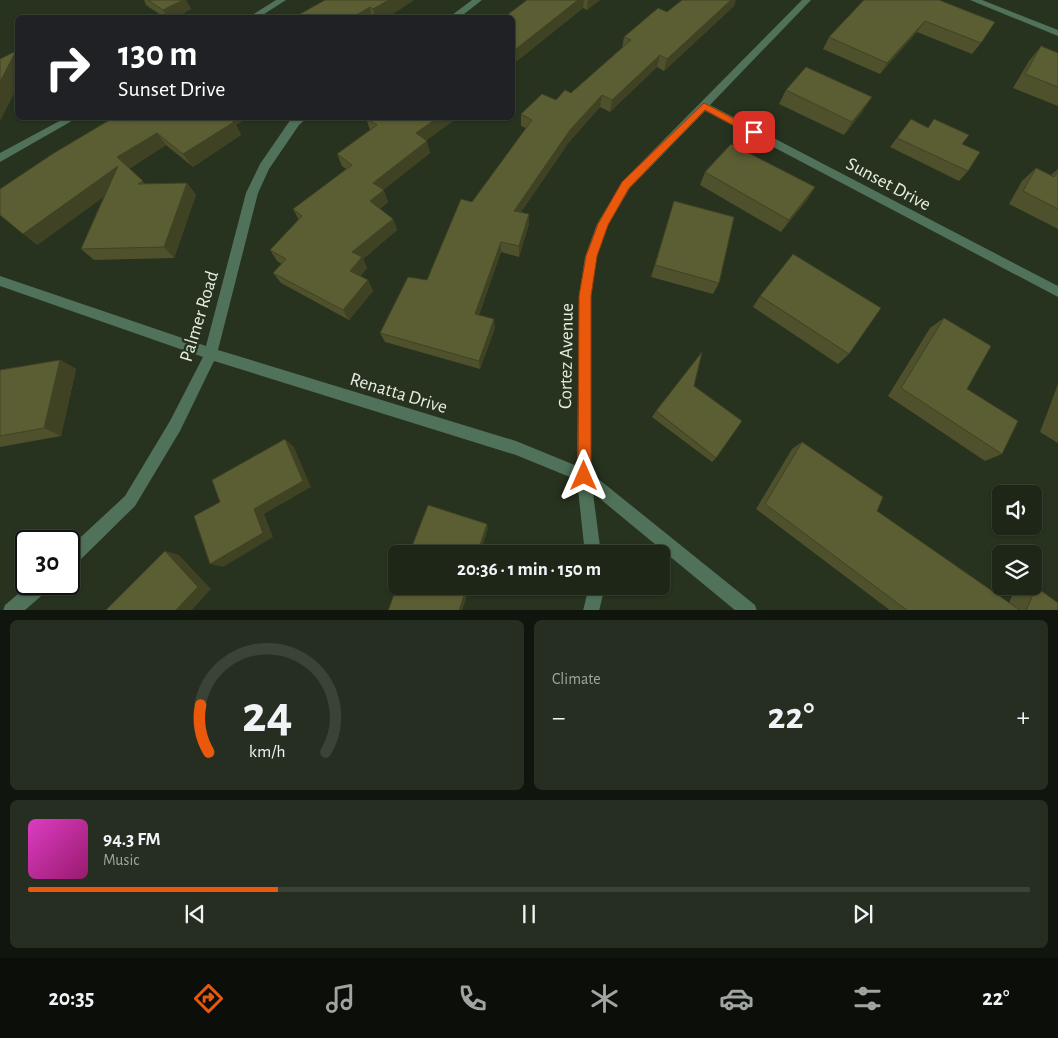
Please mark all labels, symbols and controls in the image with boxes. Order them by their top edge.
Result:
icon: right [35,35,100,100]
text: 130 m [118,37,197,72]
text: Sunset Drive [118,78,225,100]
pin [733,111,775,153]
icon: arrive [740,118,768,146]
street label: Sunset Drive [843,154,934,214]
street label: Palmer Road [177,269,222,364]
street label: Cortez Avenue [556,303,577,409]
street label: Renatta Drive [348,370,450,417]
position arrow [557,449,609,501]
map controls [992,485,1042,595]
button: sound [992,485,1042,535]
speed limit sign: 30 [15,530,80,595]
button: layers [992,545,1042,595]
text: 20:36 · 1 min · 150 m [457,560,601,579]
text: Climate [552,671,601,687]
text: 24 [242,689,292,741]
text: 22° [768,698,814,736]
text: − [552,704,565,732]
text: + [1017,704,1030,732]
text: km/h [249,743,285,761]
text: 94.3 FM [103,830,161,849]
text: Music [103,852,139,868]
icon: previous [181,900,209,928]
icon: pause [515,900,543,928]
icon: next [849,900,877,928]
icon: directions [191,981,226,1016]
icon: music [323,981,358,1016]
icon: phone [455,981,490,1016]
icon: climate [587,981,622,1016]
icon: car [719,981,754,1016]
icon: filters [850,981,885,1016]
text: 20:35 [48,987,94,1009]
text: 22° [982,987,1009,1009]

